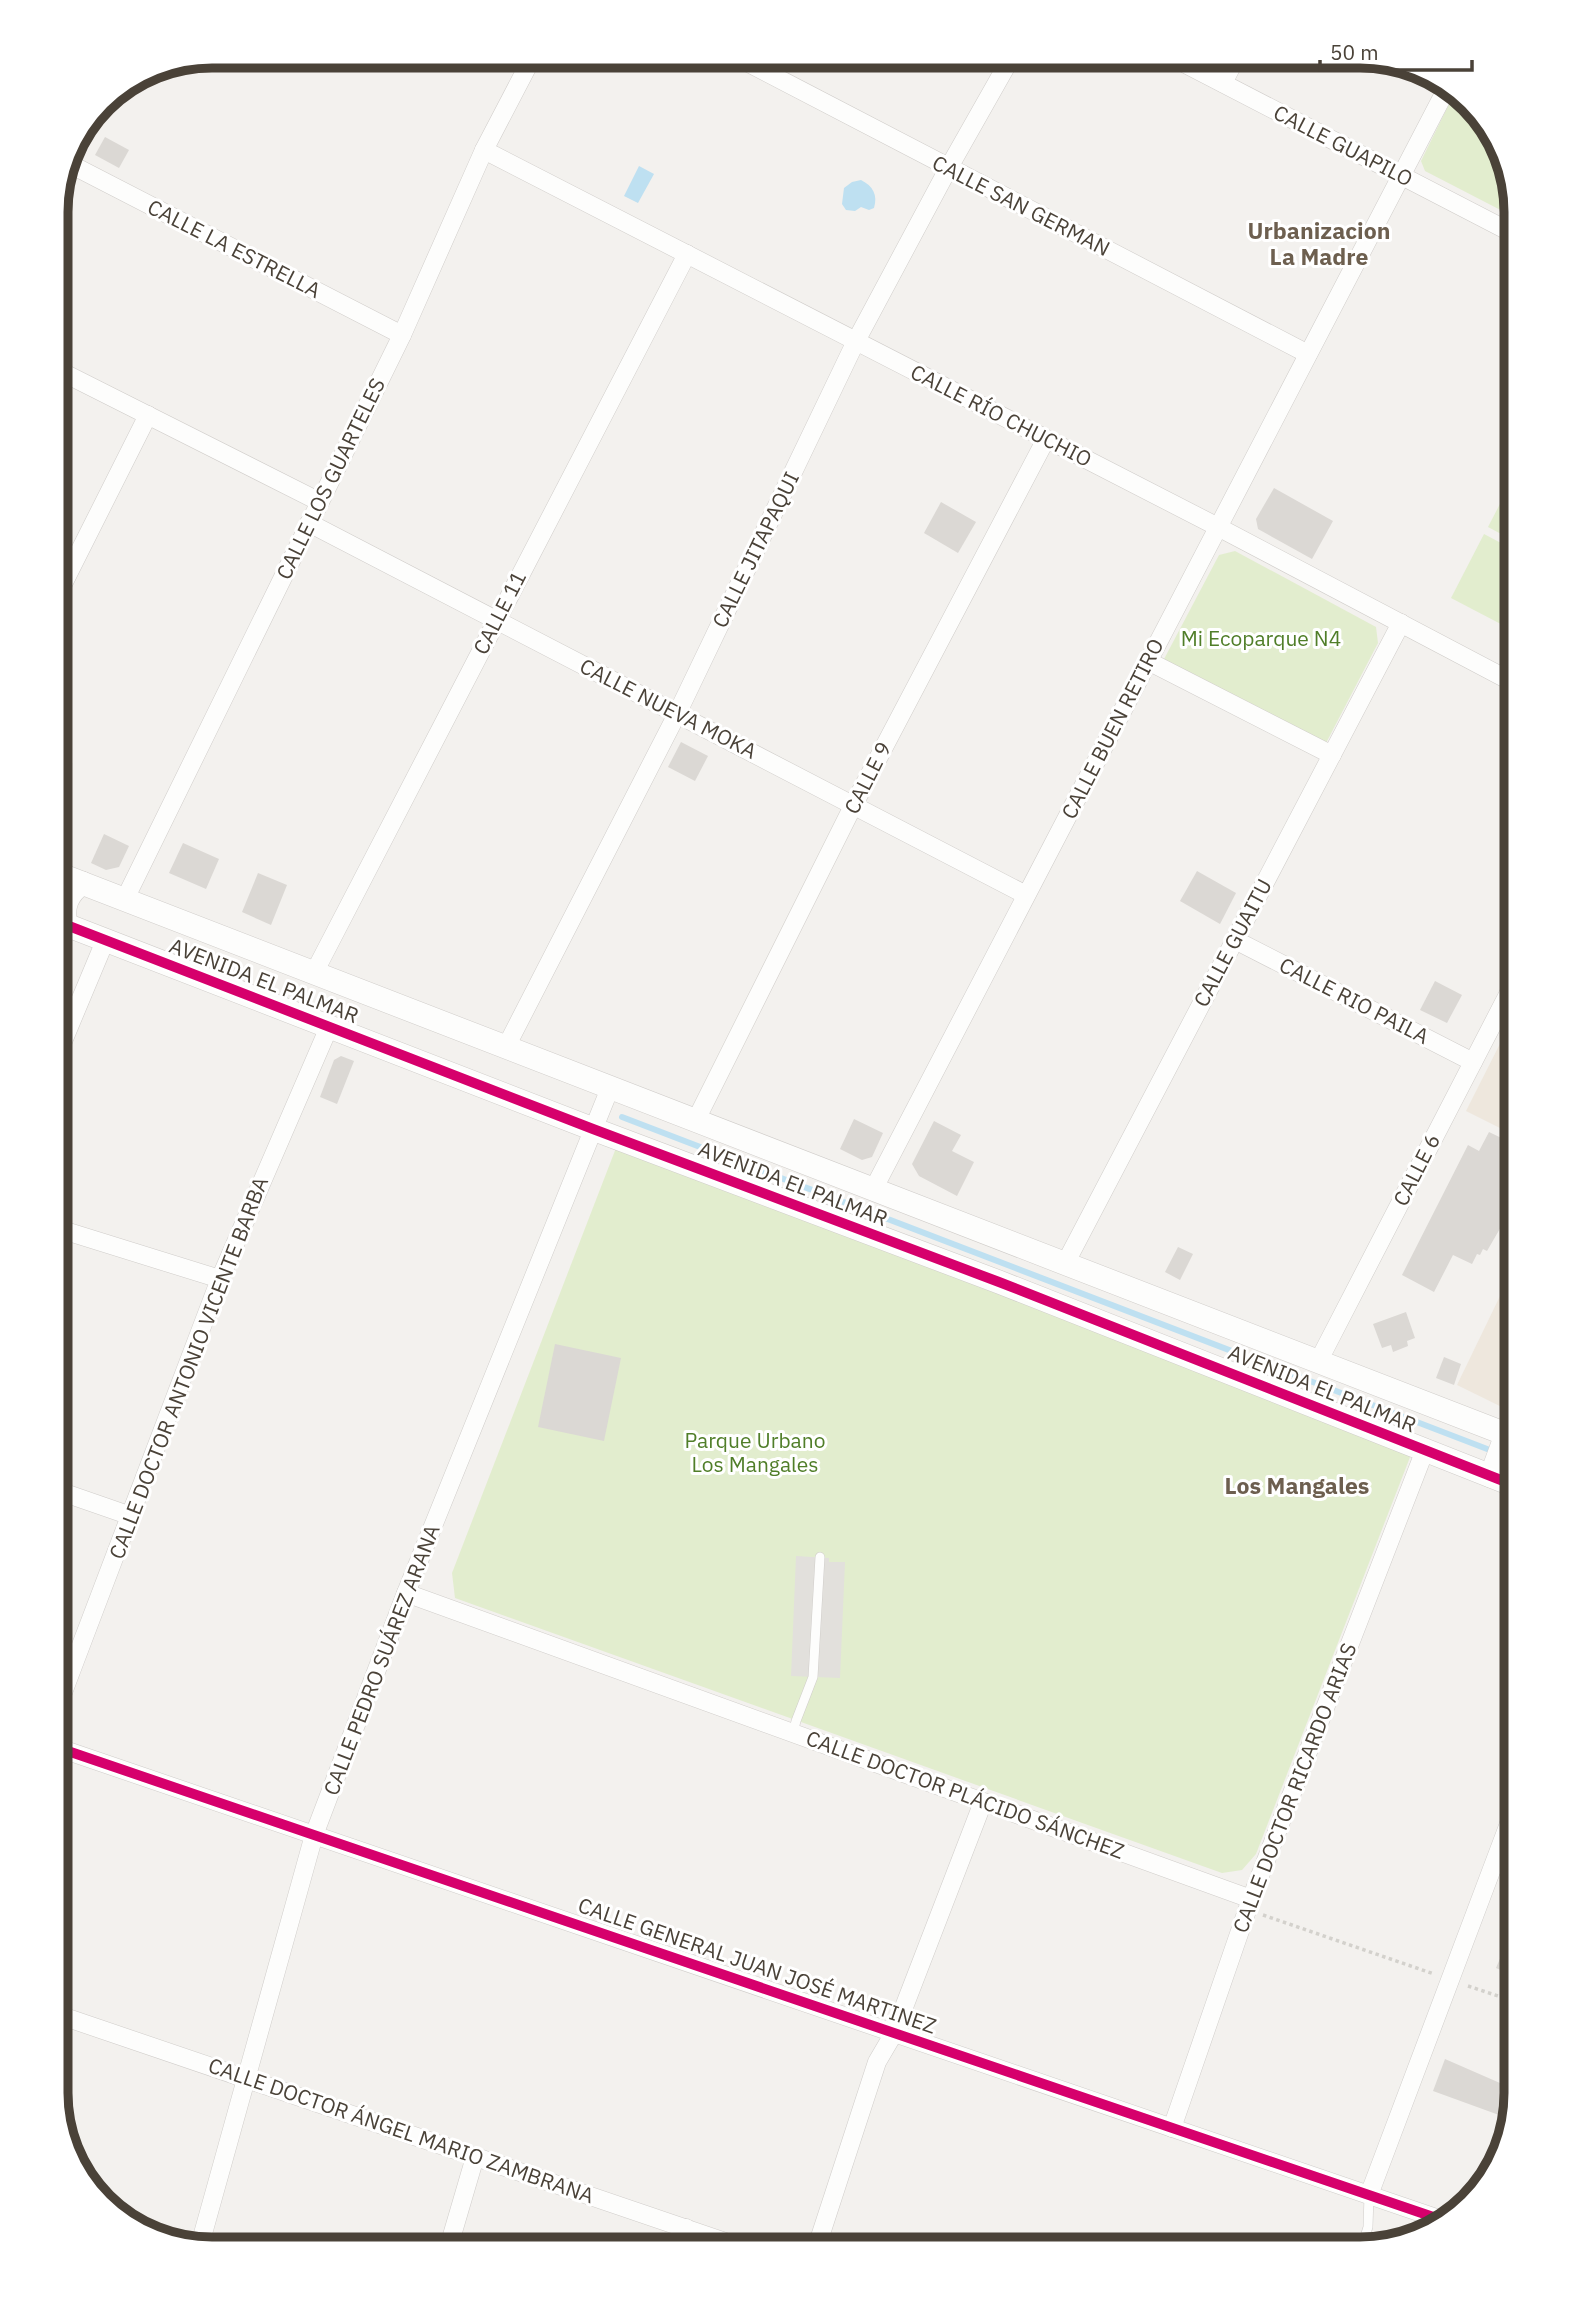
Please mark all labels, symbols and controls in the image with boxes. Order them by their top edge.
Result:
scale bar [1320,28,1472,72]
text: 50 m [1330,38,1379,66]
street label: CALLE GUAPILO [1269,98,1418,192]
street label: CALLE SAN GERMAN [928,148,1115,262]
street label: CALLE LA ESTRELLA [143,192,326,304]
district label: Urbanizacion La Madre [1248,215,1390,271]
street label: CALLE RÍO CHUCHIO [906,357,1097,473]
street label: CALLE LOS GUARTELES [269,373,391,584]
street label: CALLE JITAPAQUI [705,467,805,632]
street label: CALLE 11 [466,566,532,659]
park label: Mi Ecoparque N4 [1181,624,1341,652]
street label: CALLE BUEN RETIRO [1055,634,1170,823]
street label: CALLE NUEVA MOKA [575,651,762,765]
street label: CALLE 9 [837,737,897,818]
street label: CALLE GUAITU [1187,874,1278,1011]
street label: AVENIDA EL PALMAR [166,931,363,1029]
street label: CALLE RIO PAILA [1275,950,1434,1050]
street label: CALLE 6 [1386,1129,1446,1210]
street label: AVENIDA EL PALMAR [695,1134,892,1232]
street label: CALLE DOCTOR ANTONIO VICENTE BARBA [102,1172,274,1563]
street label: AVENIDA EL PALMAR [1224,1338,1421,1439]
park label: Parque Urbano Los Mangales [685,1426,825,1478]
district label: Los Mangales [1225,1470,1369,1500]
street label: CALLE PEDRO SUÁREZ ARANA [316,1520,446,1799]
street label: CALLE DOCTOR RICARDO ARIAS [1226,1639,1362,1937]
street label: CALLE DOCTOR PLÁCIDO SÁNCHEZ [802,1723,1128,1865]
street label: CALLE GENERAL JUAN JOSÉ MARTINEZ [575,1890,940,2040]
street label: CALLE DOCTOR ÁNGEL MARIO ZAMBRANA [205,2051,598,2209]

